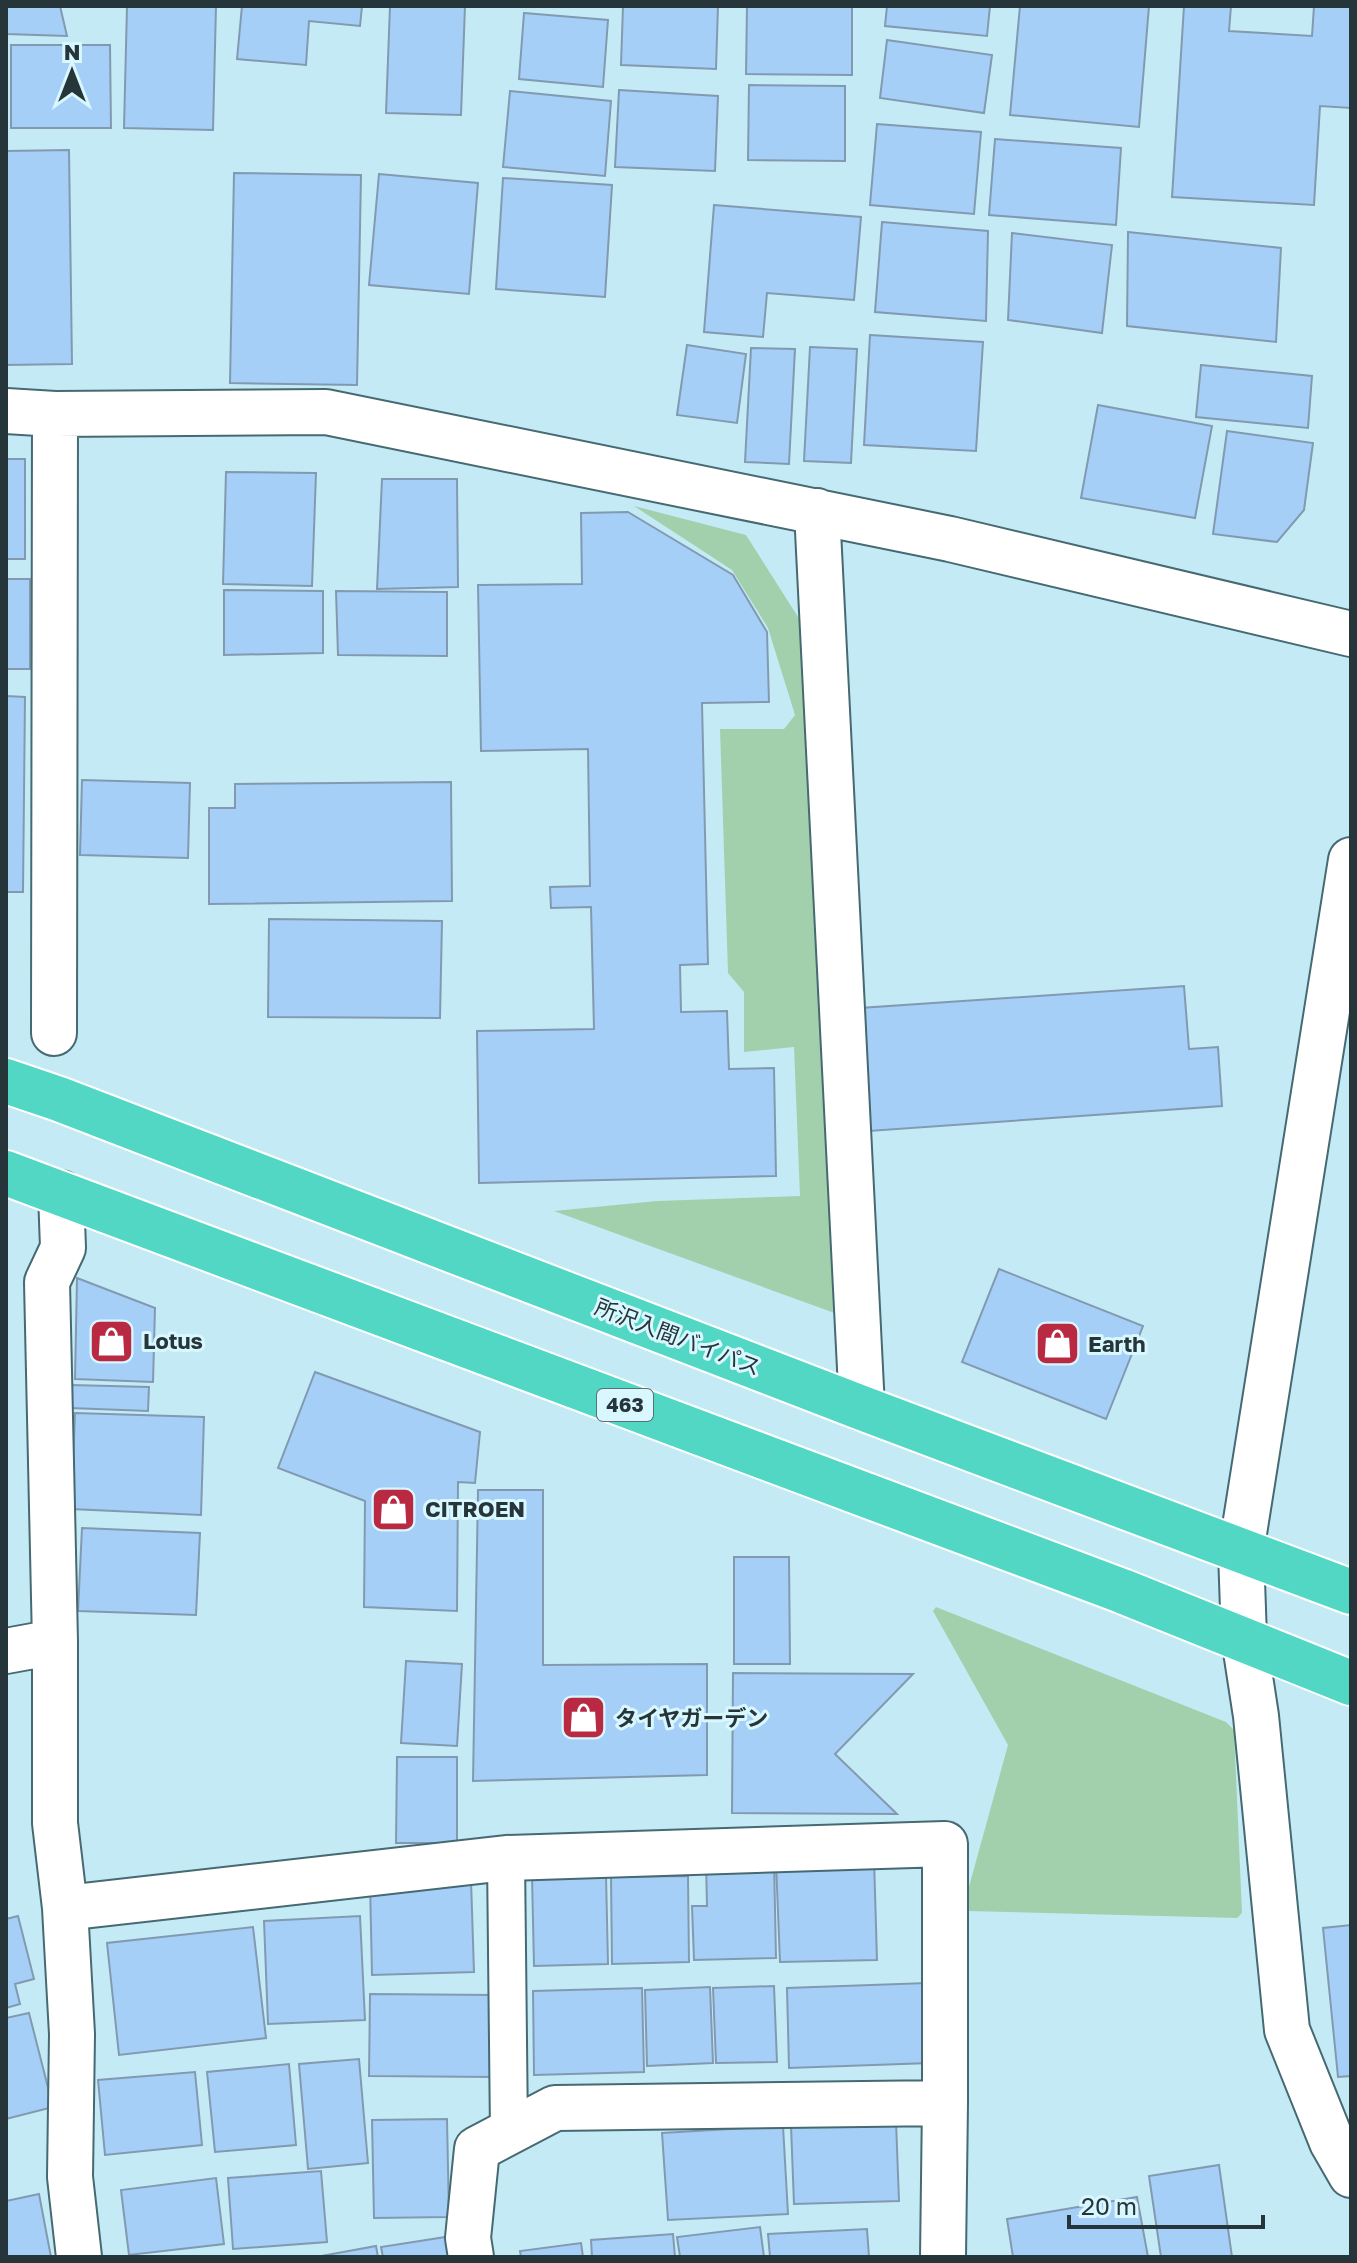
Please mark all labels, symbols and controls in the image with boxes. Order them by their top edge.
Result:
north arrow [32,32,112,112]
text: N [64,38,80,65]
street label: 所沢入間バイパス [591,1292,765,1381]
shop icon: Lotus [88,1317,136,1365]
shop icon: Earth [1033,1320,1081,1368]
place label: Lotus [143,1327,203,1354]
place label: Earth [1088,1330,1146,1357]
road number: 463 [597,1389,653,1421]
shop icon: CITROEN [370,1485,418,1533]
place label: CITROEN [425,1495,525,1522]
shop icon: タイヤガーデン [560,1694,608,1742]
place label: タイヤガーデン [615,1704,768,1731]
scale bar [1069,2179,1263,2229]
text: 20 m [1081,2191,1137,2220]

